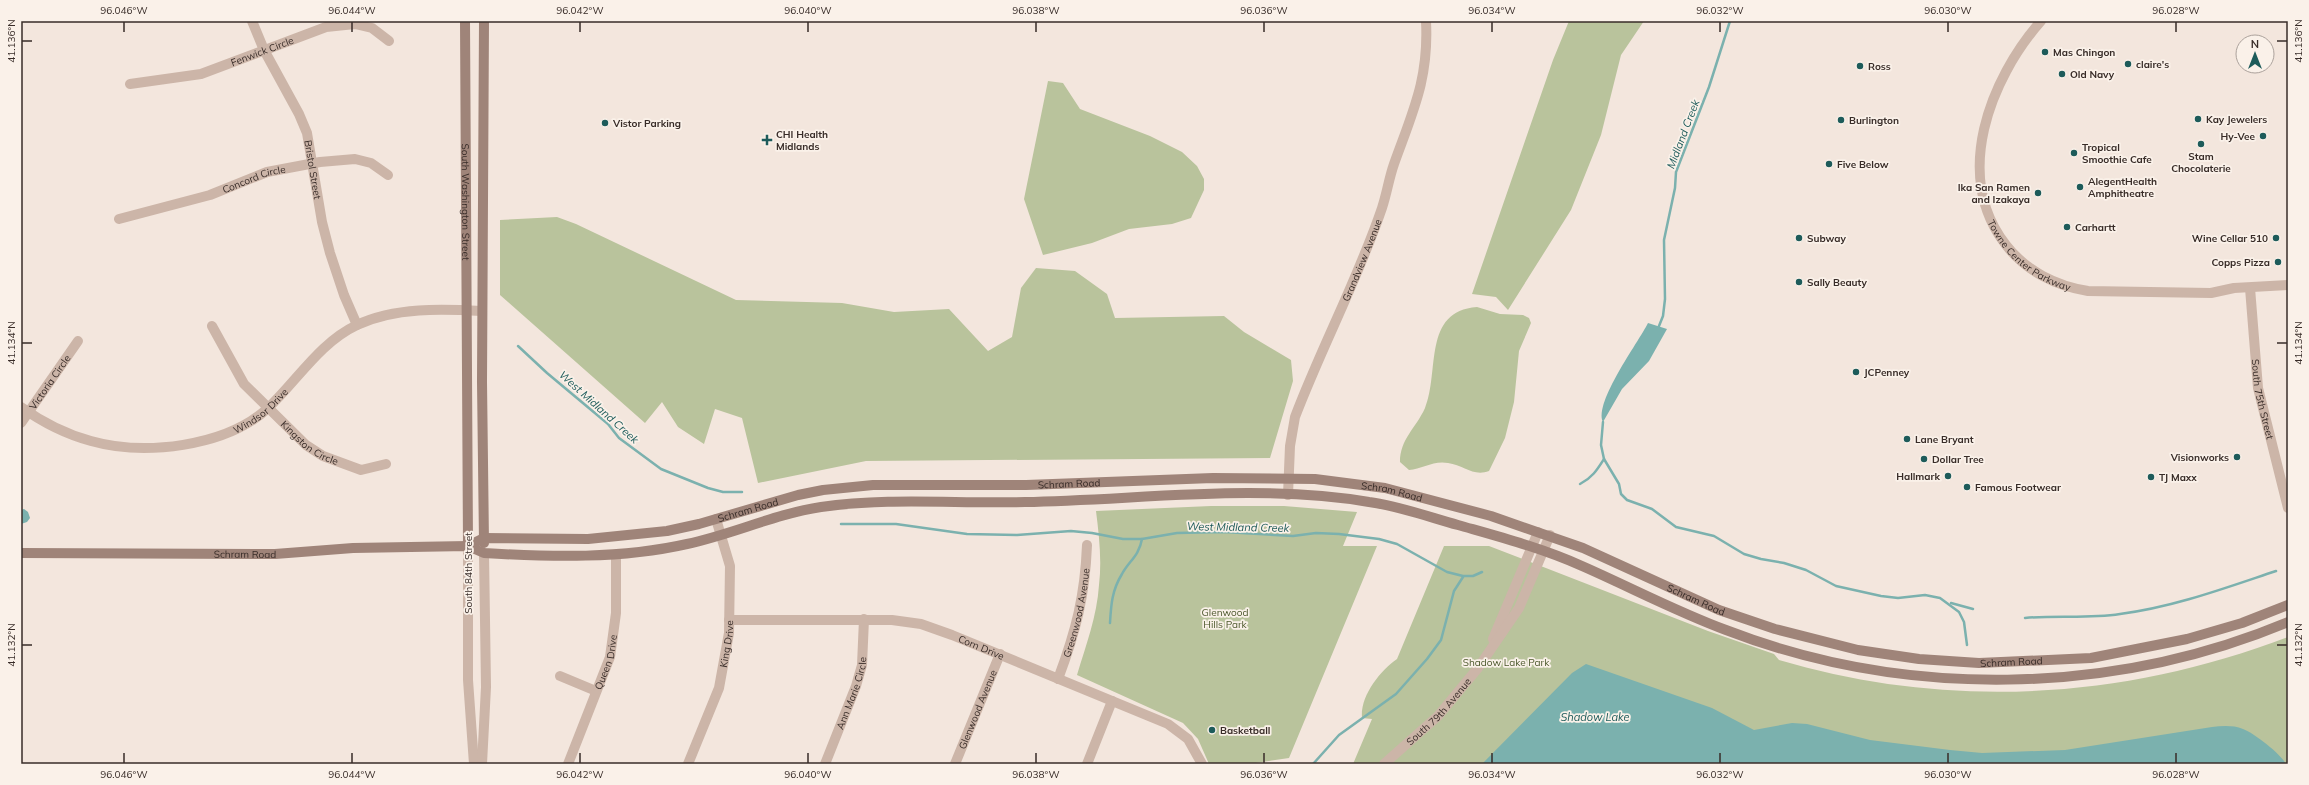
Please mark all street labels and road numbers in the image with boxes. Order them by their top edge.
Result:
street label: Fenwick Circle [229,33,295,69]
street label: Bristol Street [302,139,325,201]
street label: South Washington Street [459,144,473,261]
street label: Concord Circle [220,162,287,196]
street label: Grandview Avenue [1339,217,1384,303]
street label: Towne Center Parkway [1985,217,2073,294]
street label: Victoria Circle [26,352,73,412]
street label: South 75th Street [2249,359,2277,441]
street label: Windsor Drive [231,385,290,436]
street label: Kingston Circle [278,417,340,468]
street label: Schram Road [1037,476,1101,491]
street label: Schram Road [1360,478,1424,504]
street label: Schram Road [716,495,780,525]
street label: South 84th Street [462,532,475,614]
street label: Schram Road [214,547,276,561]
street label: Greenwood Avenue [1060,568,1092,659]
street label: Schram Road [1665,581,1727,618]
street label: King Drive [716,620,736,668]
street label: Corn Drive [956,632,1006,662]
street label: Queen Drive [591,634,619,692]
street label: Schram Road [1980,654,2043,669]
street label: Ann Marie Circle [833,656,869,731]
street label: Glenwood Avenue [955,668,999,751]
street label: South 79th Avenue [1403,675,1474,748]

